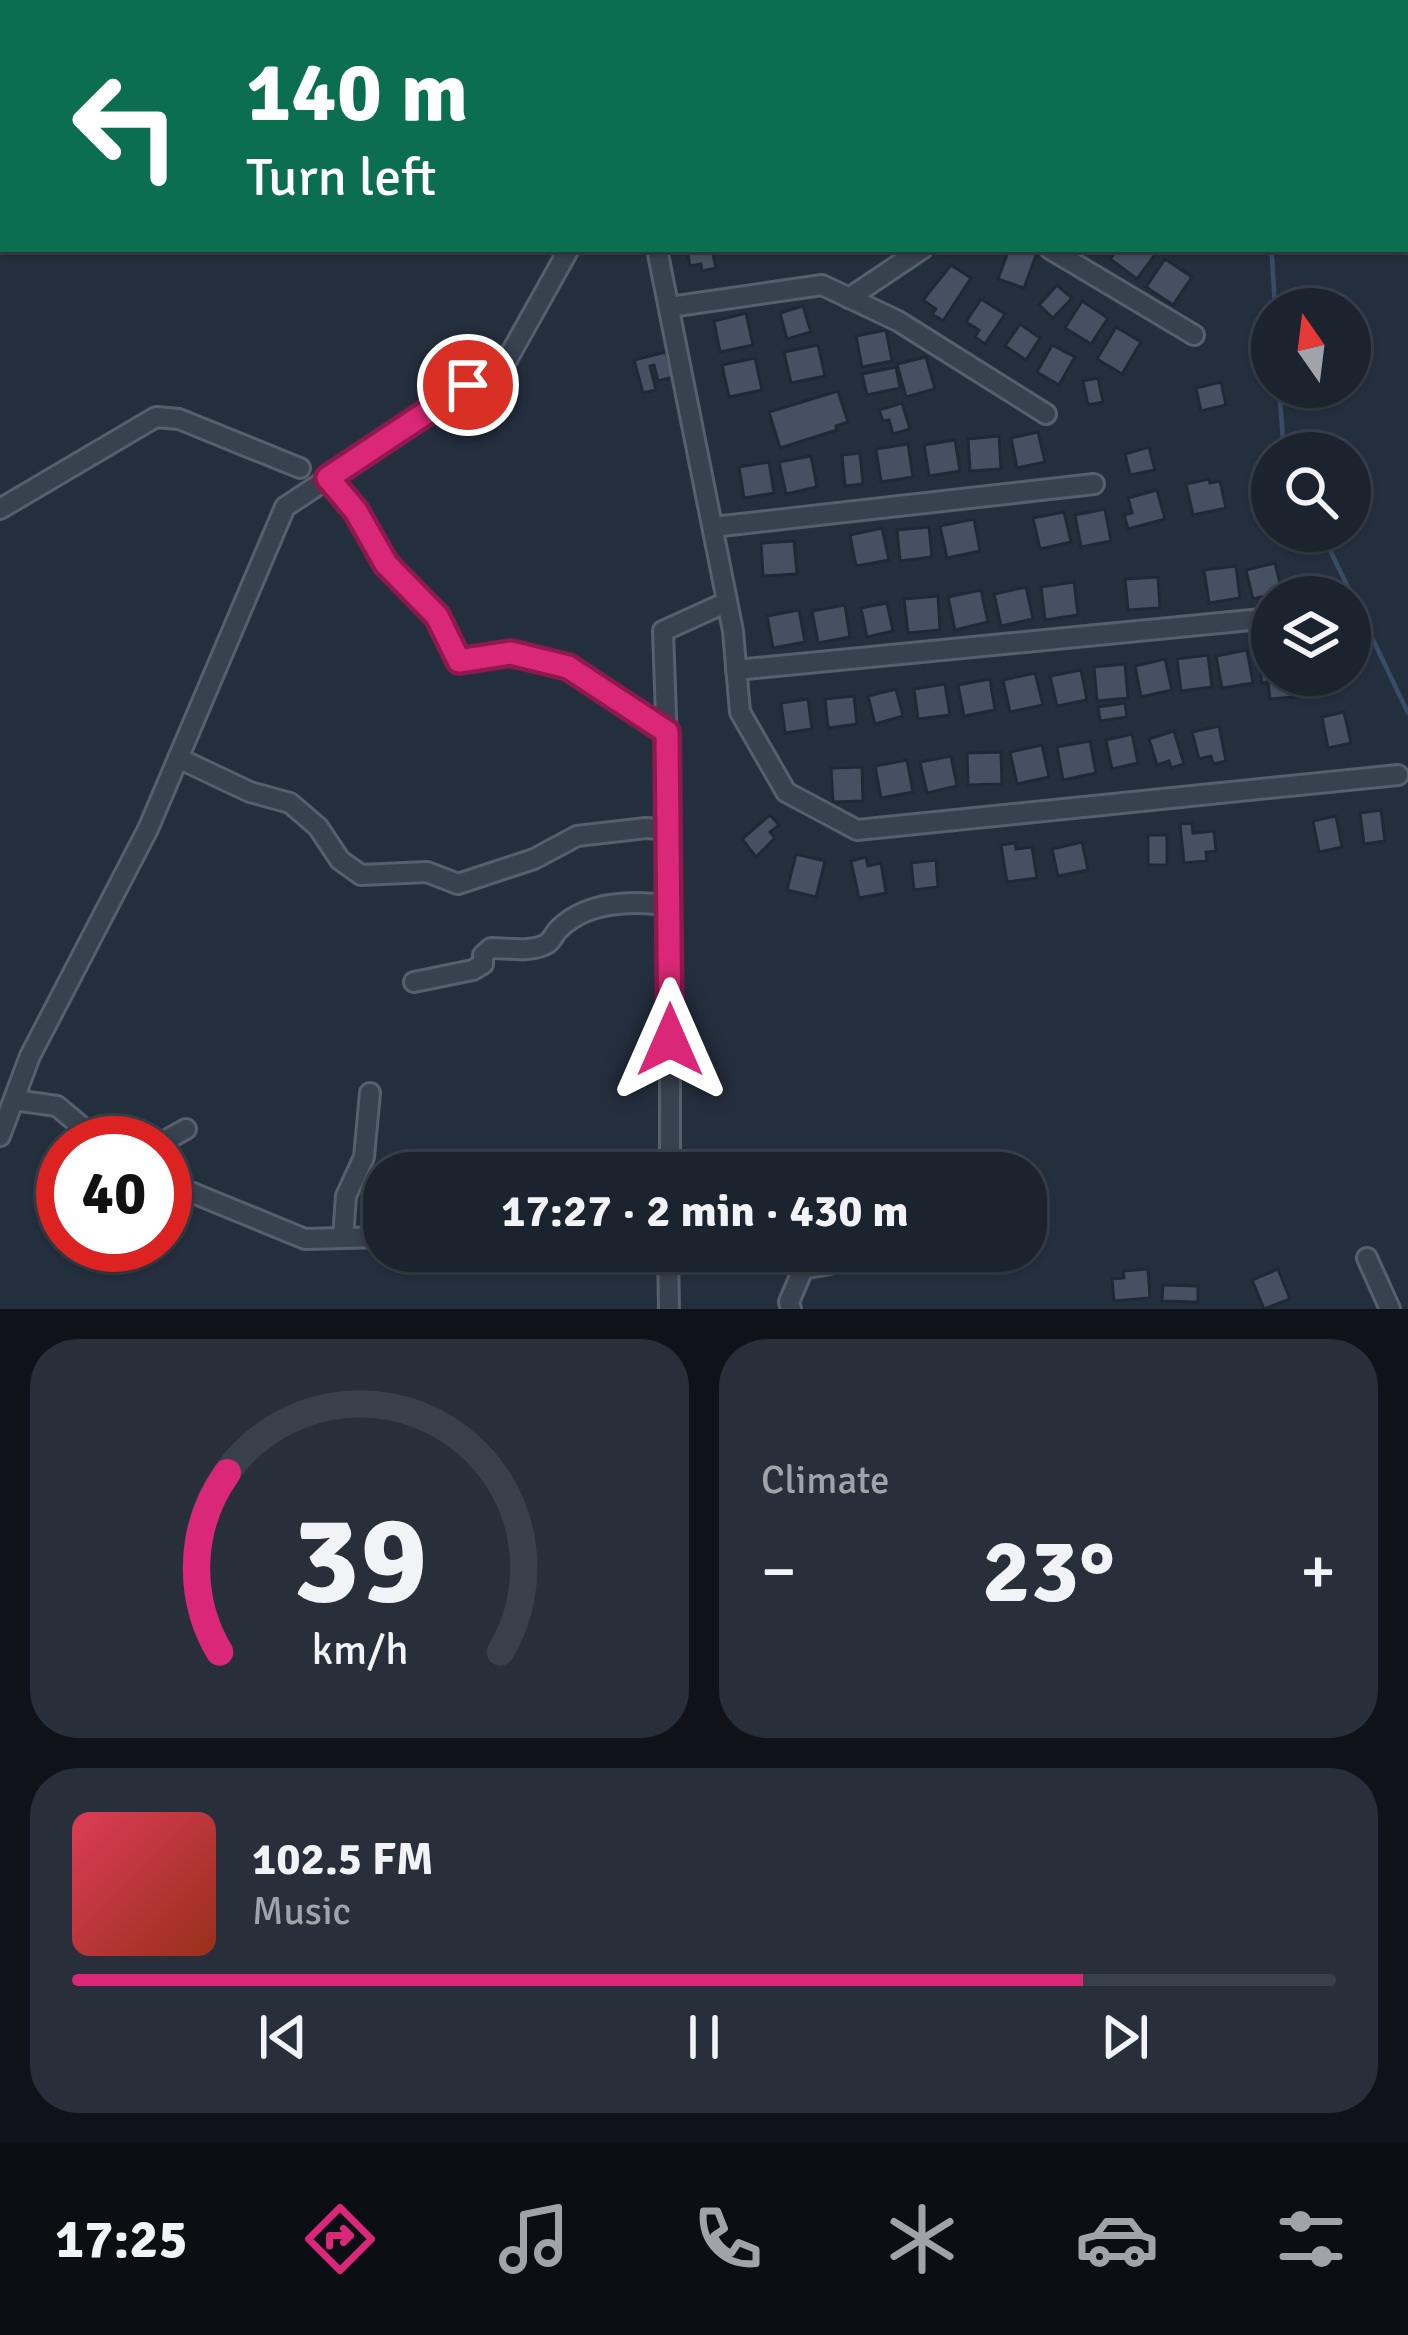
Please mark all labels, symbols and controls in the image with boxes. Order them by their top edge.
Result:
text: 140 m [246,41,468,145]
icon: left [48,48,204,204]
text: Turn left [246,144,436,211]
north arrow [1251,288,1371,408]
map controls [1251,288,1371,696]
pin [417,334,519,436]
icon: arrive [435,352,501,418]
button: search [1251,432,1371,552]
button: layers [1251,576,1371,696]
position arrow [607,977,733,1103]
speed limit sign: 40 [36,1116,192,1272]
text: 17:27 · 2 min · 430 m [501,1184,909,1239]
text: Climate [761,1456,890,1504]
text: 39 [292,1484,427,1637]
text: 23° [982,1516,1115,1627]
text: − [761,1531,797,1612]
text: + [1300,1531,1336,1612]
text: km/h [311,1623,408,1676]
text: 102.5 FM [252,1832,434,1887]
text: Music [252,1887,351,1935]
icon: previous [250,2004,316,2070]
icon: pause [671,2004,737,2070]
icon: next [1092,2004,1158,2070]
icon: directions [298,2197,382,2281]
icon: music [492,2197,576,2281]
icon: phone [686,2197,770,2281]
icon: climate [880,2197,964,2281]
icon: car [1075,2197,1159,2281]
icon: filters [1269,2197,1353,2281]
text: 17:25 [55,2206,188,2273]

